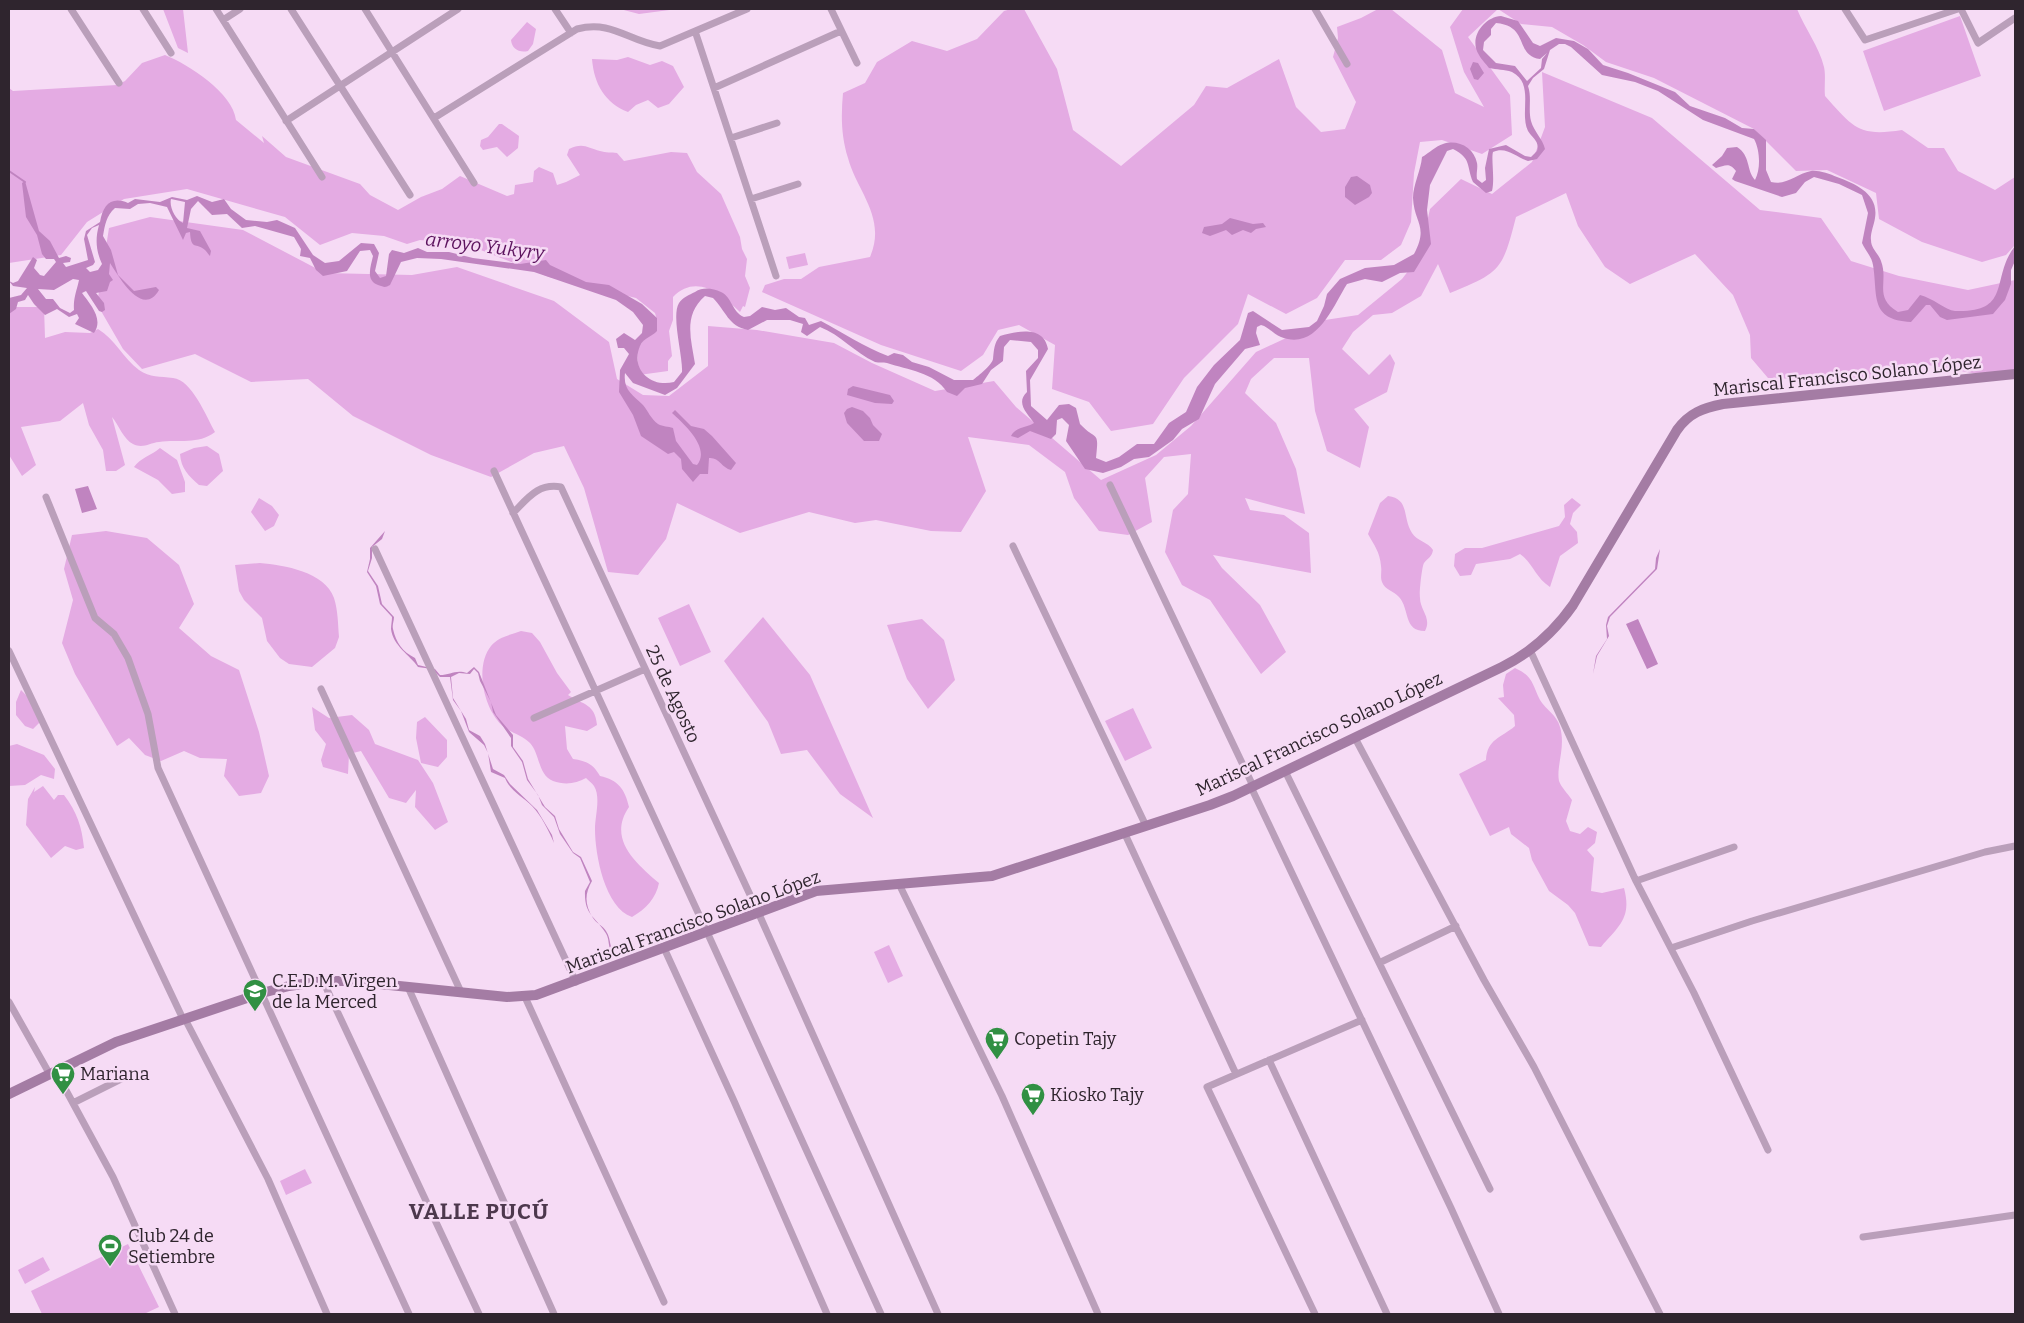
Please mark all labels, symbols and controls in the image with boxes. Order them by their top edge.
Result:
water label: arroyo Yukyry [424,227,547,265]
street label: Mariscal Francisco Solano López [1712,351,1982,401]
street label: 25 de Agosto [641,642,705,746]
street label: Mariscal Francisco Solano López [1192,667,1446,801]
street label: Mariscal Francisco Solano López [563,866,823,978]
place label: C.E.D.M. Virgen de la Merced [272,970,398,1013]
school or university icon: C.E.D.M. Virgen de la Merced [242,978,268,1012]
supermarket icon: Copetin Tajy [984,1026,1010,1060]
place label: Copetin Tajy [1014,1028,1117,1050]
supermarket icon: Mariana [50,1061,76,1095]
place label: Mariana [80,1063,150,1085]
supermarket icon: Kiosko Tajy [1020,1082,1046,1116]
place label: Kiosko Tajy [1050,1084,1144,1106]
district label: VALLE PUCÚ [409,1198,549,1225]
place label: Club 24 de Setiembre [128,1225,215,1268]
sports icon: Club 24 de Setiembre [97,1233,123,1267]

